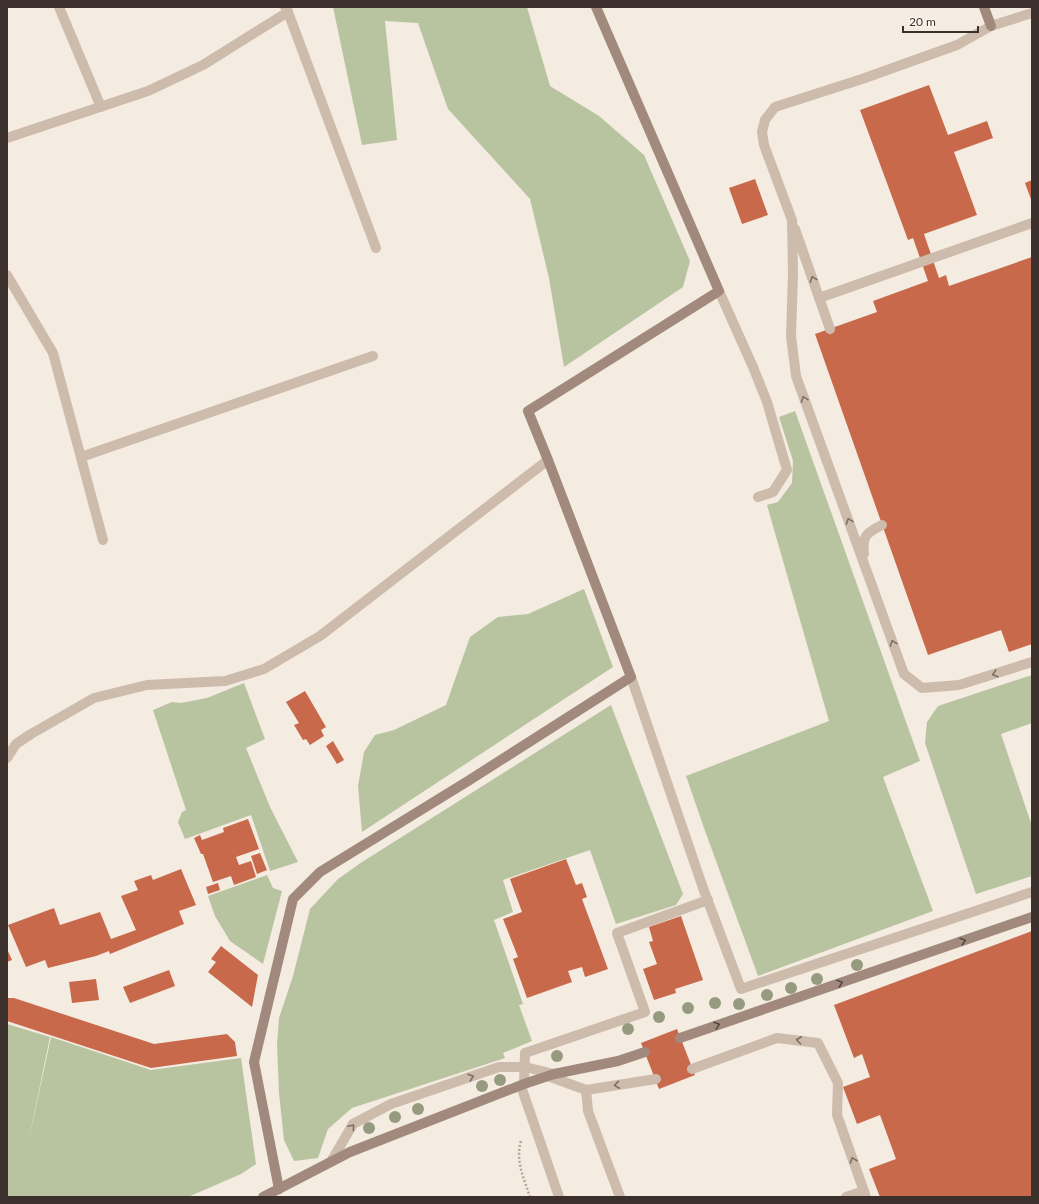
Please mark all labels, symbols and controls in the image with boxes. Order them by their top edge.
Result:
scale bar [903,8,978,34]
text: 20 m [909,14,936,29]
one-way arrow [809,275,817,282]
one-way arrow [800,395,809,402]
one-way arrow [845,517,853,524]
one-way arrow [889,640,898,647]
one-way arrow [991,669,998,678]
one-way arrow [959,937,966,946]
one-way arrow [836,979,843,988]
one-way arrow [713,1022,720,1030]
one-way arrow [796,1036,802,1045]
one-way arrow [467,1073,474,1081]
one-way arrow [614,1080,620,1089]
one-way arrow [348,1124,355,1132]
one-way arrow [849,1157,858,1164]

